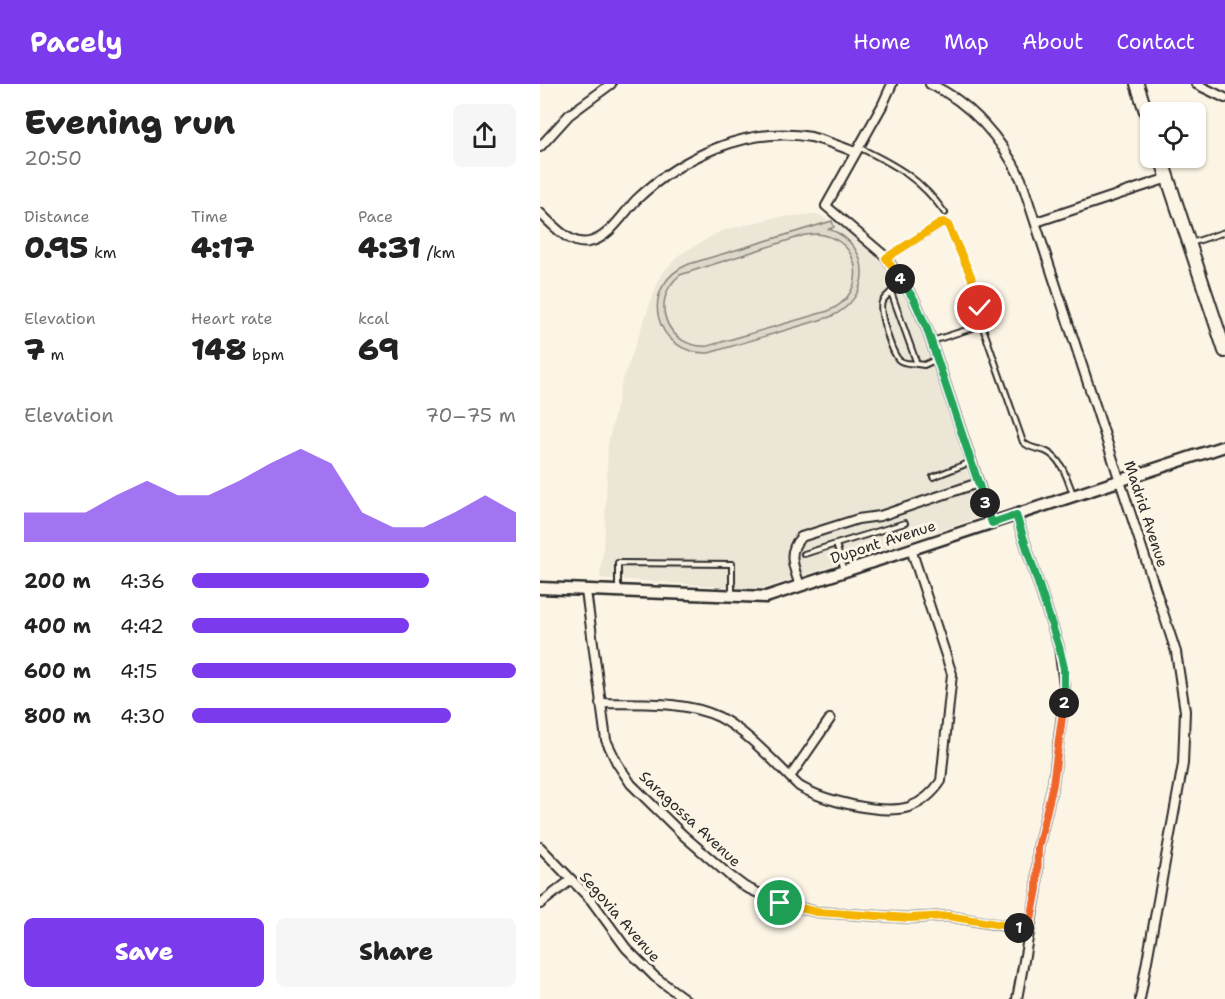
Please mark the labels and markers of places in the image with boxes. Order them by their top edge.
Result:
pin: 4 [885,264,915,294]
pin [954,282,1005,333]
pin: 3 [970,488,1000,518]
pin: 2 [1049,688,1079,718]
pin [754,877,805,928]
pin: 1 [1004,913,1034,943]

